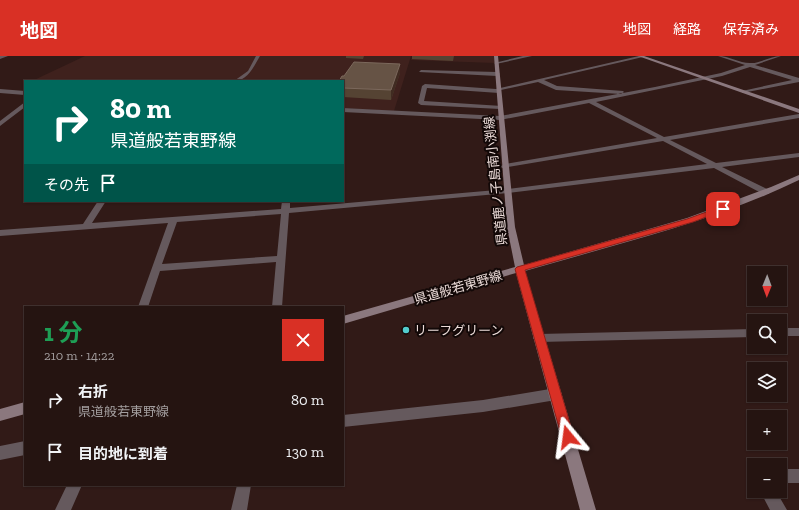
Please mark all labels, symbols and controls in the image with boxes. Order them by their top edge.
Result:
text: 地図 [20,19,58,42]
text: 地図 [623,21,651,38]
text: 経路 [673,21,701,38]
text: 保存済み [723,21,779,38]
text: 80 m [110,92,171,125]
icon: right [44,96,96,148]
street label: 県道鹿ノ子島南小渕線 [481,116,510,246]
text: 県道般若東野線 [110,130,236,152]
icon: arrive [97,172,119,194]
text: その先 [44,176,89,194]
pin [706,192,740,226]
icon: arrive [712,198,734,220]
north arrow [747,266,787,306]
map controls [747,266,787,498]
street label: 県道般若東野線 [412,268,504,307]
button: search [747,314,787,354]
text: 1 分 [44,318,82,347]
button: close [282,319,324,361]
place label: リーフグリーン [414,323,504,338]
marker: リーフグリーン [401,325,411,335]
text: 210 m · 14:22 [44,348,114,363]
button: layers [747,362,787,402]
text: 右折 [78,383,108,401]
icon: right [44,389,66,411]
text: 80 m [291,391,324,409]
text: 県道般若東野線 [78,404,169,419]
button: + [747,410,787,450]
position arrow [547,416,589,458]
icon: arrive [44,441,66,463]
text: 130 m [286,443,324,461]
text: 目的地に到着 [78,445,168,463]
button: − [747,458,787,498]

